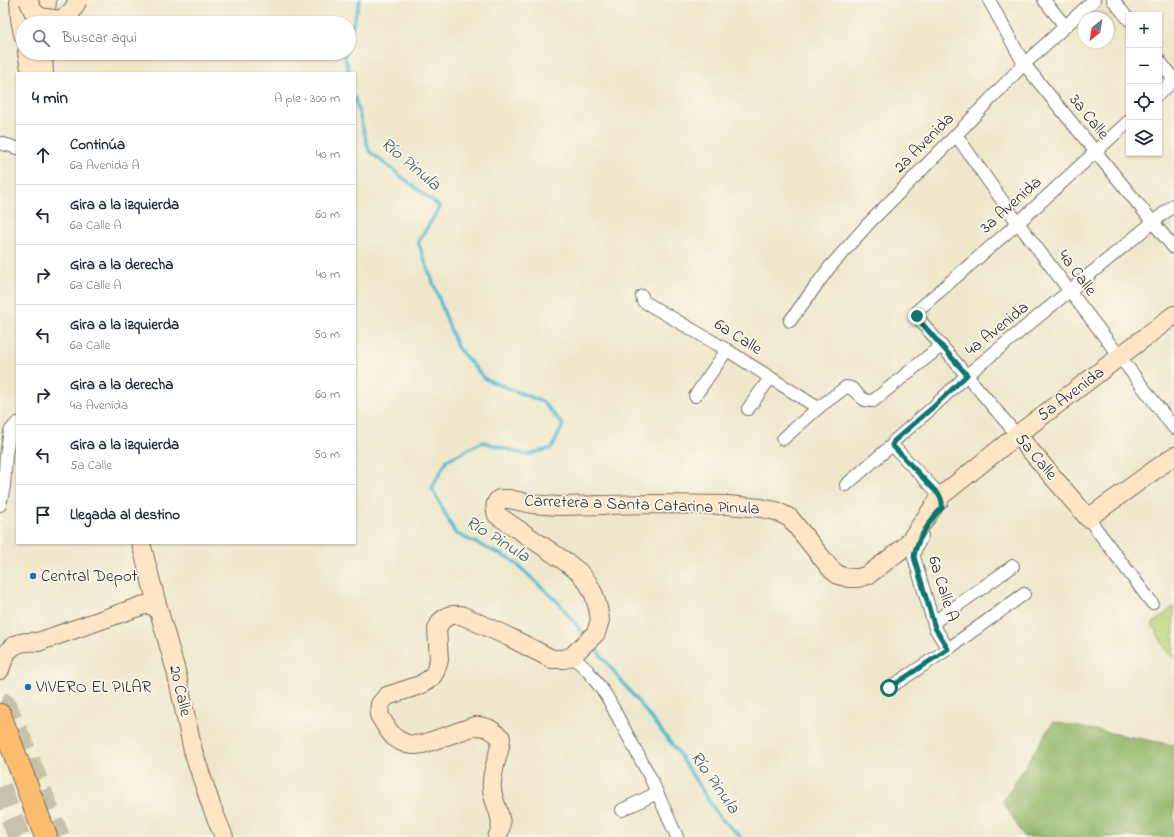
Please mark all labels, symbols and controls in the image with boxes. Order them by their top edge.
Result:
north arrow [1078,12,1114,48]
map controls [1126,12,1162,156]
button: + [1126,12,1162,48]
search box [16,16,356,60]
icon: search [30,27,52,49]
text: Buscar aquí [62,27,137,49]
button: − [1126,48,1162,84]
button: locate [1126,84,1162,120]
text: 4 min [32,86,68,111]
text: A pie · 300 m [274,89,340,108]
street label: 3a Calle [1063,89,1115,145]
street label: 2a Avenida [888,107,960,179]
button: layers [1126,120,1162,156]
water label: Río Pinula [374,132,446,198]
text: Continúa [70,134,125,156]
icon: ahead [32,144,54,166]
text: 40 m [316,145,340,164]
text: 6a Avenida A [70,156,140,175]
street label: 3a Avenida [974,170,1048,240]
text: Gira a la izquierda [70,194,179,216]
icon: left [32,204,54,226]
text: 60 m [315,205,340,224]
text: 6a Calle A [70,216,122,235]
street label: 4a Calle [1051,245,1103,302]
text: Gira a la derecha [70,254,173,276]
icon: right [32,264,54,286]
text: 40 m [316,265,340,284]
text: 6a Calle A [70,276,122,295]
street label: 4a Avenida [960,295,1034,363]
route end [908,307,926,325]
street label: 6a Calle [709,312,767,362]
text: Gira a la izquierda [70,314,179,336]
icon: left [32,324,54,346]
text: 50 m [314,325,340,344]
text: 6a Calle [70,336,110,355]
street label: 5a Avenida [1032,360,1110,428]
text: Gira a la derecha [70,374,173,396]
icon: right [32,384,54,406]
text: 60 m [315,385,340,404]
text: 4a Avenida [70,396,128,415]
street label: 5a Calle [1009,428,1063,486]
text: Gira a la izquierda [70,434,179,456]
icon: left [32,444,54,466]
text: 50 m [314,445,340,464]
text: 5a Calle [70,456,112,475]
street label: Carretera a Santa Catarina Pinula [524,488,760,522]
icon: arrive [32,504,54,526]
text: Llegada al destino [70,504,180,526]
water label: Río Pinula [460,510,534,570]
street label: 6a Calle A [921,553,965,625]
place label: Central Depot [41,564,138,589]
marker: Central Depot [28,571,38,581]
street label: 20 Calle [162,663,198,719]
place label: VIVERO EL PILAR [35,675,152,700]
route start [880,679,898,697]
marker: VIVERO EL PILAR [23,682,33,692]
water label: Río Pinula [683,746,745,820]

